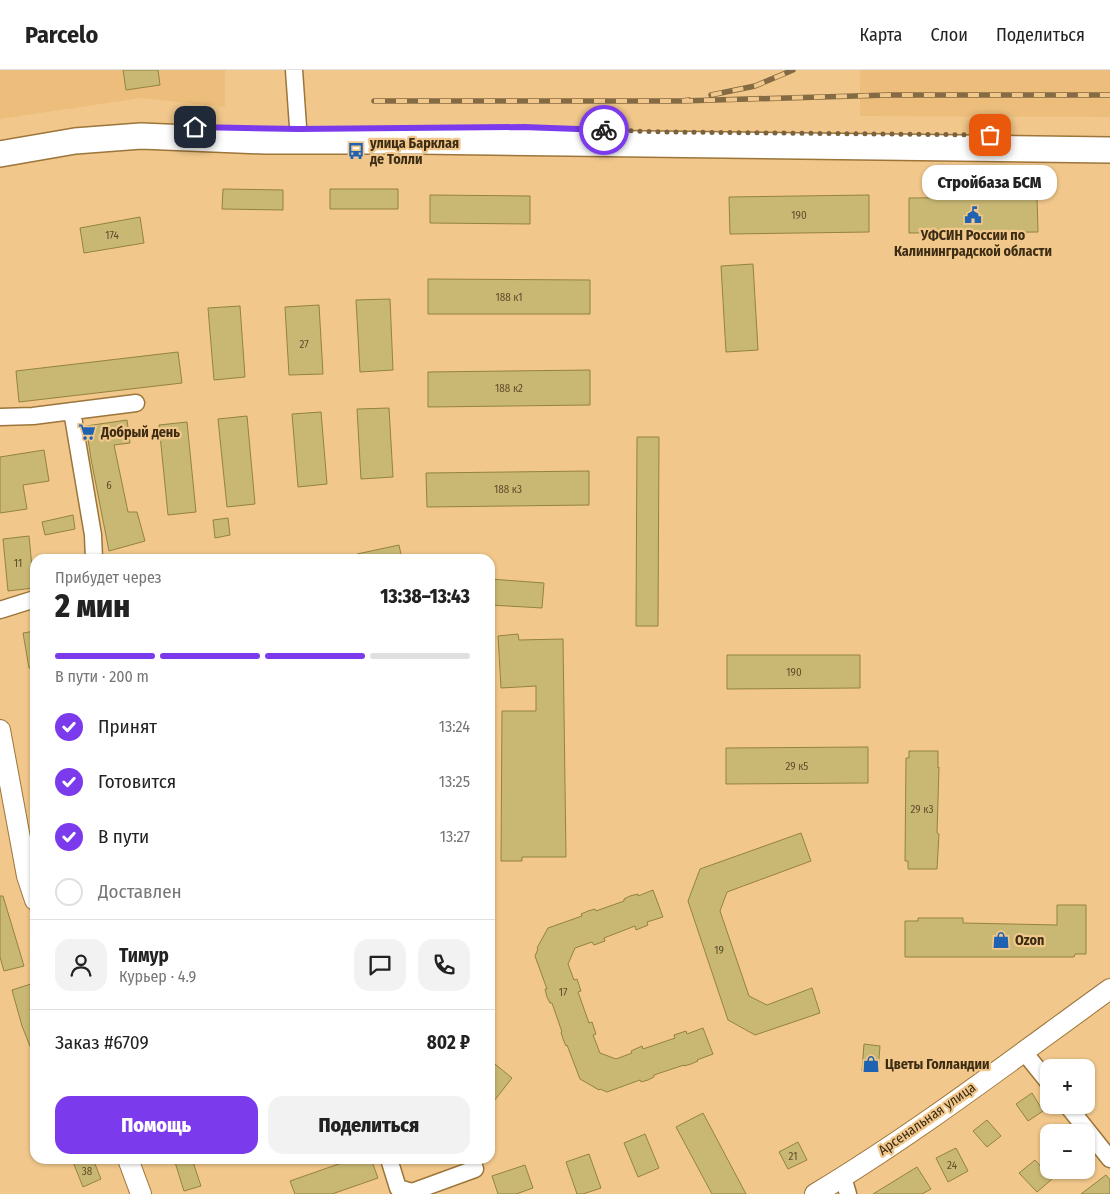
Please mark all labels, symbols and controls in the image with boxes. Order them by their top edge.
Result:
text: Parcelo [25,21,98,49]
text: Карта [859,24,902,46]
text: Слои [930,24,968,46]
text: Поделиться [996,24,1085,46]
courier [579,105,629,155]
pin [174,106,216,148]
icon: home [181,113,209,141]
pin [969,114,1011,156]
icon: bike [590,116,618,144]
icon: bag [976,121,1004,149]
place label: улица Барклая де Толли [369,135,459,168]
bus stop icon: улица Барклая де Толли [346,141,366,161]
callout: Стройбаза БСМ [922,165,1058,200]
text: Стройбаза БСМ [938,173,1041,192]
public building icon: УФСИН России по Калининградской области [963,205,983,225]
house number: 190 [791,209,807,222]
place label: УФСИН России по Калининградской области [894,227,1052,260]
house number: 174 [105,229,120,242]
house number: 188 к1 [495,291,523,304]
house number: 27 [299,338,309,351]
house number: 188 к2 [495,382,523,395]
supermarket icon: Добрый день [77,422,97,442]
place label: Добрый день [100,424,180,441]
house number: 6 [106,479,112,492]
house number: 188 к3 [494,483,522,496]
house number: 11 [14,557,22,570]
text: Прибудет через [55,568,162,587]
text: 13:38–13:43 [380,585,470,608]
text: 2 мин [55,587,130,625]
house number: 190 [786,666,802,679]
text: В пути · 200 m [55,667,149,686]
icon: check [55,713,83,741]
text: Принят [98,715,157,738]
text: 13:24 [439,717,470,736]
house number: 29 к5 [786,760,808,773]
icon: check [55,768,83,796]
text: Готовится [98,770,176,793]
text: 13:25 [439,772,470,791]
house number: 29 к3 [911,803,933,816]
icon: check [55,823,83,851]
text: В пути [98,825,149,848]
text: 13:27 [440,827,470,846]
text: Доставлен [98,880,182,903]
shop icon: Ozon [991,930,1011,950]
place label: Ozon [1015,932,1044,949]
button: person [55,939,107,991]
button: chat [354,939,406,991]
button: phone [418,939,470,991]
text: Тимур [119,944,169,967]
house number: 19 [714,944,724,957]
text: Курьер · 4.9 [119,967,196,986]
house number: 17 [559,986,568,999]
text: Заказ #6709 [55,1031,149,1054]
text: 802 ₽ [427,1031,470,1054]
shop icon: Цветы Голландии [861,1054,881,1074]
place label: Цветы Голландии [885,1056,989,1073]
map controls [1040,1059,1095,1179]
button: + [1040,1059,1095,1114]
street label: Арсенальная улица [875,1079,979,1159]
button: Помощь [55,1096,258,1154]
button: Поделиться [268,1096,470,1154]
button: − [1040,1124,1095,1179]
house number: 21 [789,1150,797,1163]
house number: 24 [947,1159,958,1172]
house number: 38 [82,1165,93,1178]

